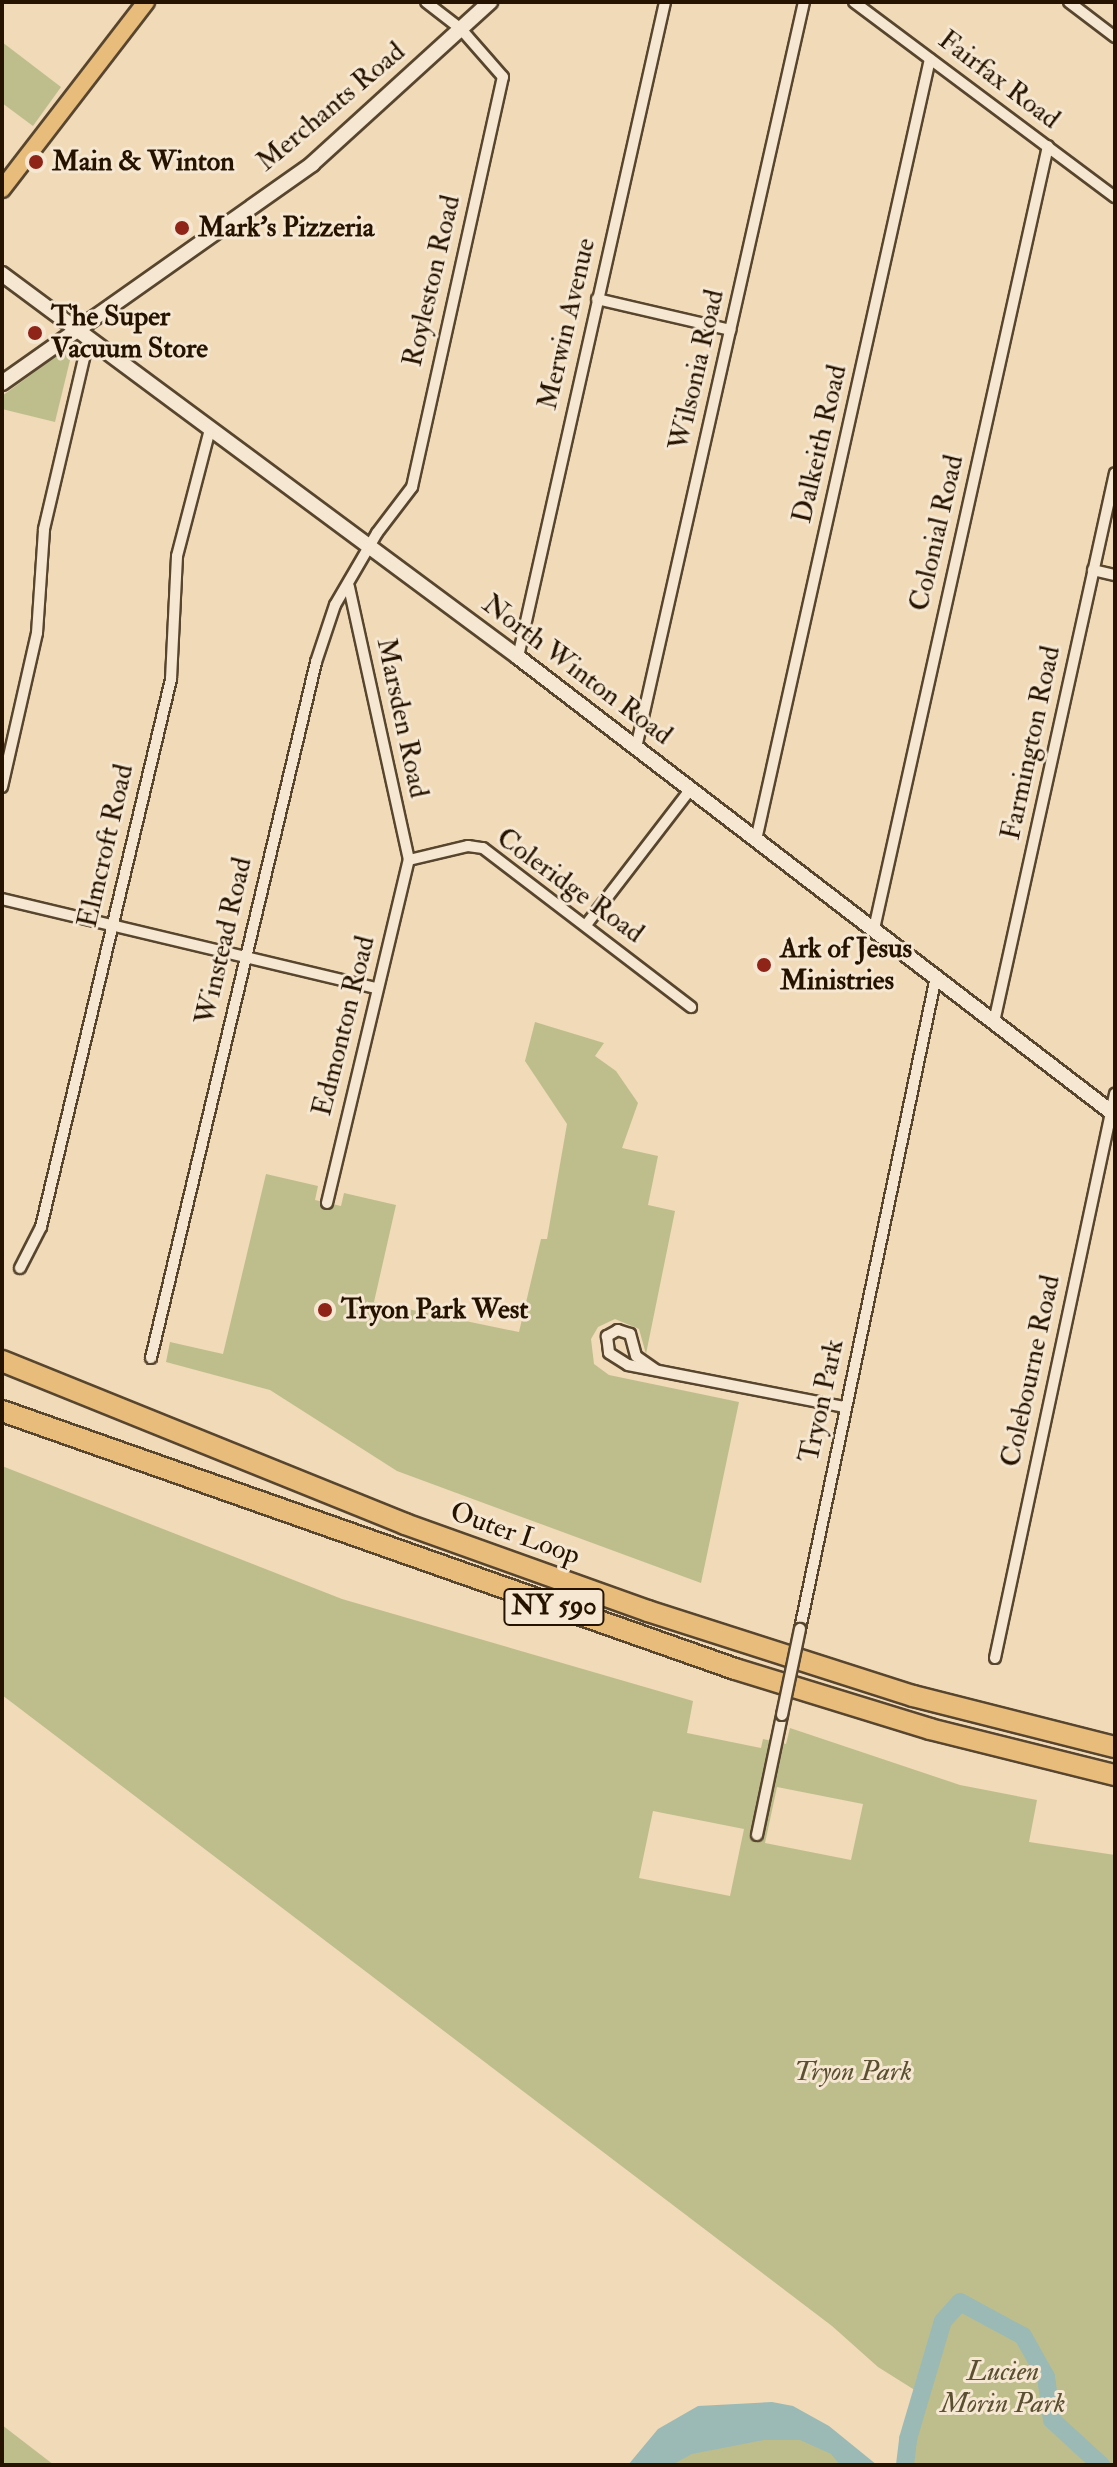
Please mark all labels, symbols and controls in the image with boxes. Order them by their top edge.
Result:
street label: Fairfax Road [932,23,1066,137]
street label: Merchants Road [250,35,412,179]
place label: Main & Winton [52,145,235,179]
marker: Main & Winton [27,153,45,171]
street label: Royleston Road [396,192,468,370]
place label: Mark's Pizzeria [198,211,374,245]
marker: Mark's Pizzeria [173,219,191,237]
street label: Merwin Avenue [531,235,603,413]
street label: Wilsonia Road [662,286,732,454]
place label: The Super Vacuum Store [51,300,208,366]
marker: The Super Vacuum Store [26,324,44,342]
street label: Dalkeith Road [785,361,855,527]
street label: Colonial Road [903,452,971,614]
street label: North Winton Road [475,588,679,752]
street label: Marsden Road [369,635,435,801]
street label: Farmington Road [994,643,1068,843]
street label: Elmcroft Road [71,761,141,931]
street label: Coleridge Road [490,821,650,951]
street label: Winstead Road [188,854,260,1028]
street label: Edmonton Road [305,932,383,1120]
place label: Ark of Jesus Ministries [780,932,912,998]
marker: Ark of Jesus Ministries [755,956,773,974]
street label: Colebourne Road [994,1272,1068,1470]
place label: Tryon Park West [341,1293,528,1327]
marker: Tryon Park West [316,1301,334,1319]
street label: Tryon Park [793,1336,851,1466]
street label: Outer Loop [445,1495,585,1573]
road number: NY 590 [502,1585,606,1629]
park label: Tryon Park [794,2055,912,2089]
park label: Lucien Morin Park [940,2355,1066,2421]

